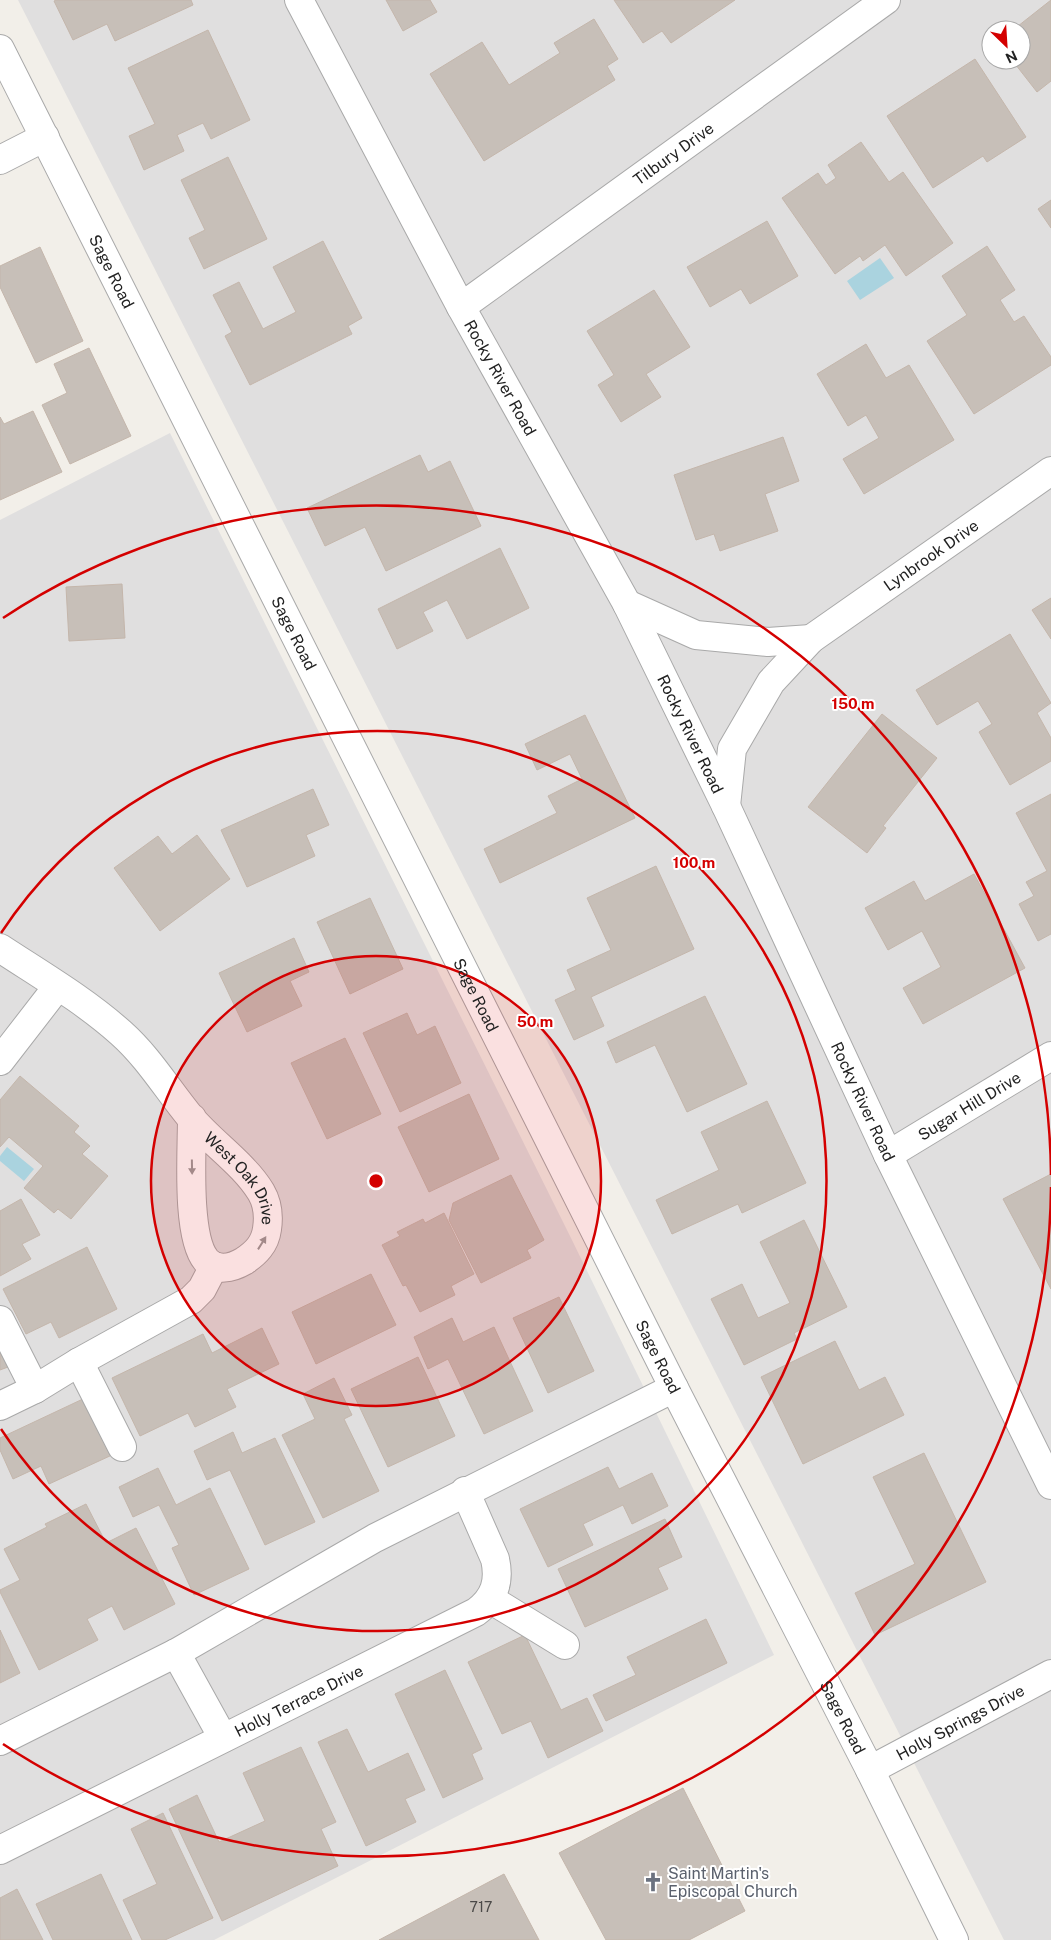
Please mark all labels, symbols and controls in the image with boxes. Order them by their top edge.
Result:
north arrow [981,20,1031,70]
text: N [1003,47,1020,66]
street label: Tilbury Drive [630,119,718,189]
street label: Sage Road [85,232,138,312]
street label: Rocky River Road [460,317,540,439]
street label: Lynbrook Drive [880,516,982,595]
street label: Sage Road [267,593,320,673]
street label: Rocky River Road [653,672,727,796]
text: 150 m [831,695,875,712]
text: 100 m [673,854,715,871]
street label: Sage Road [449,955,502,1035]
text: 50 m [517,1013,553,1030]
street label: Rocky River Road [827,1039,899,1165]
street label: Sugar Hill Drive [915,1068,1024,1145]
street label: West Oak Drive [200,1128,277,1225]
one-way arrow [188,1159,196,1175]
centre of rings [367,1172,385,1190]
one-way arrow [257,1237,266,1250]
street label: Sage Road [631,1317,684,1397]
street label: Holly Terrace Drive [232,1661,366,1741]
street label: Sage Road [816,1677,869,1757]
street label: Holly Springs Drive [893,1681,1028,1764]
place label: Saint Martin's Episcopal Church [668,1864,798,1901]
church icon: Saint Martin's Episcopal Church [642,1871,664,1893]
house number: 717 [470,1899,492,1915]

